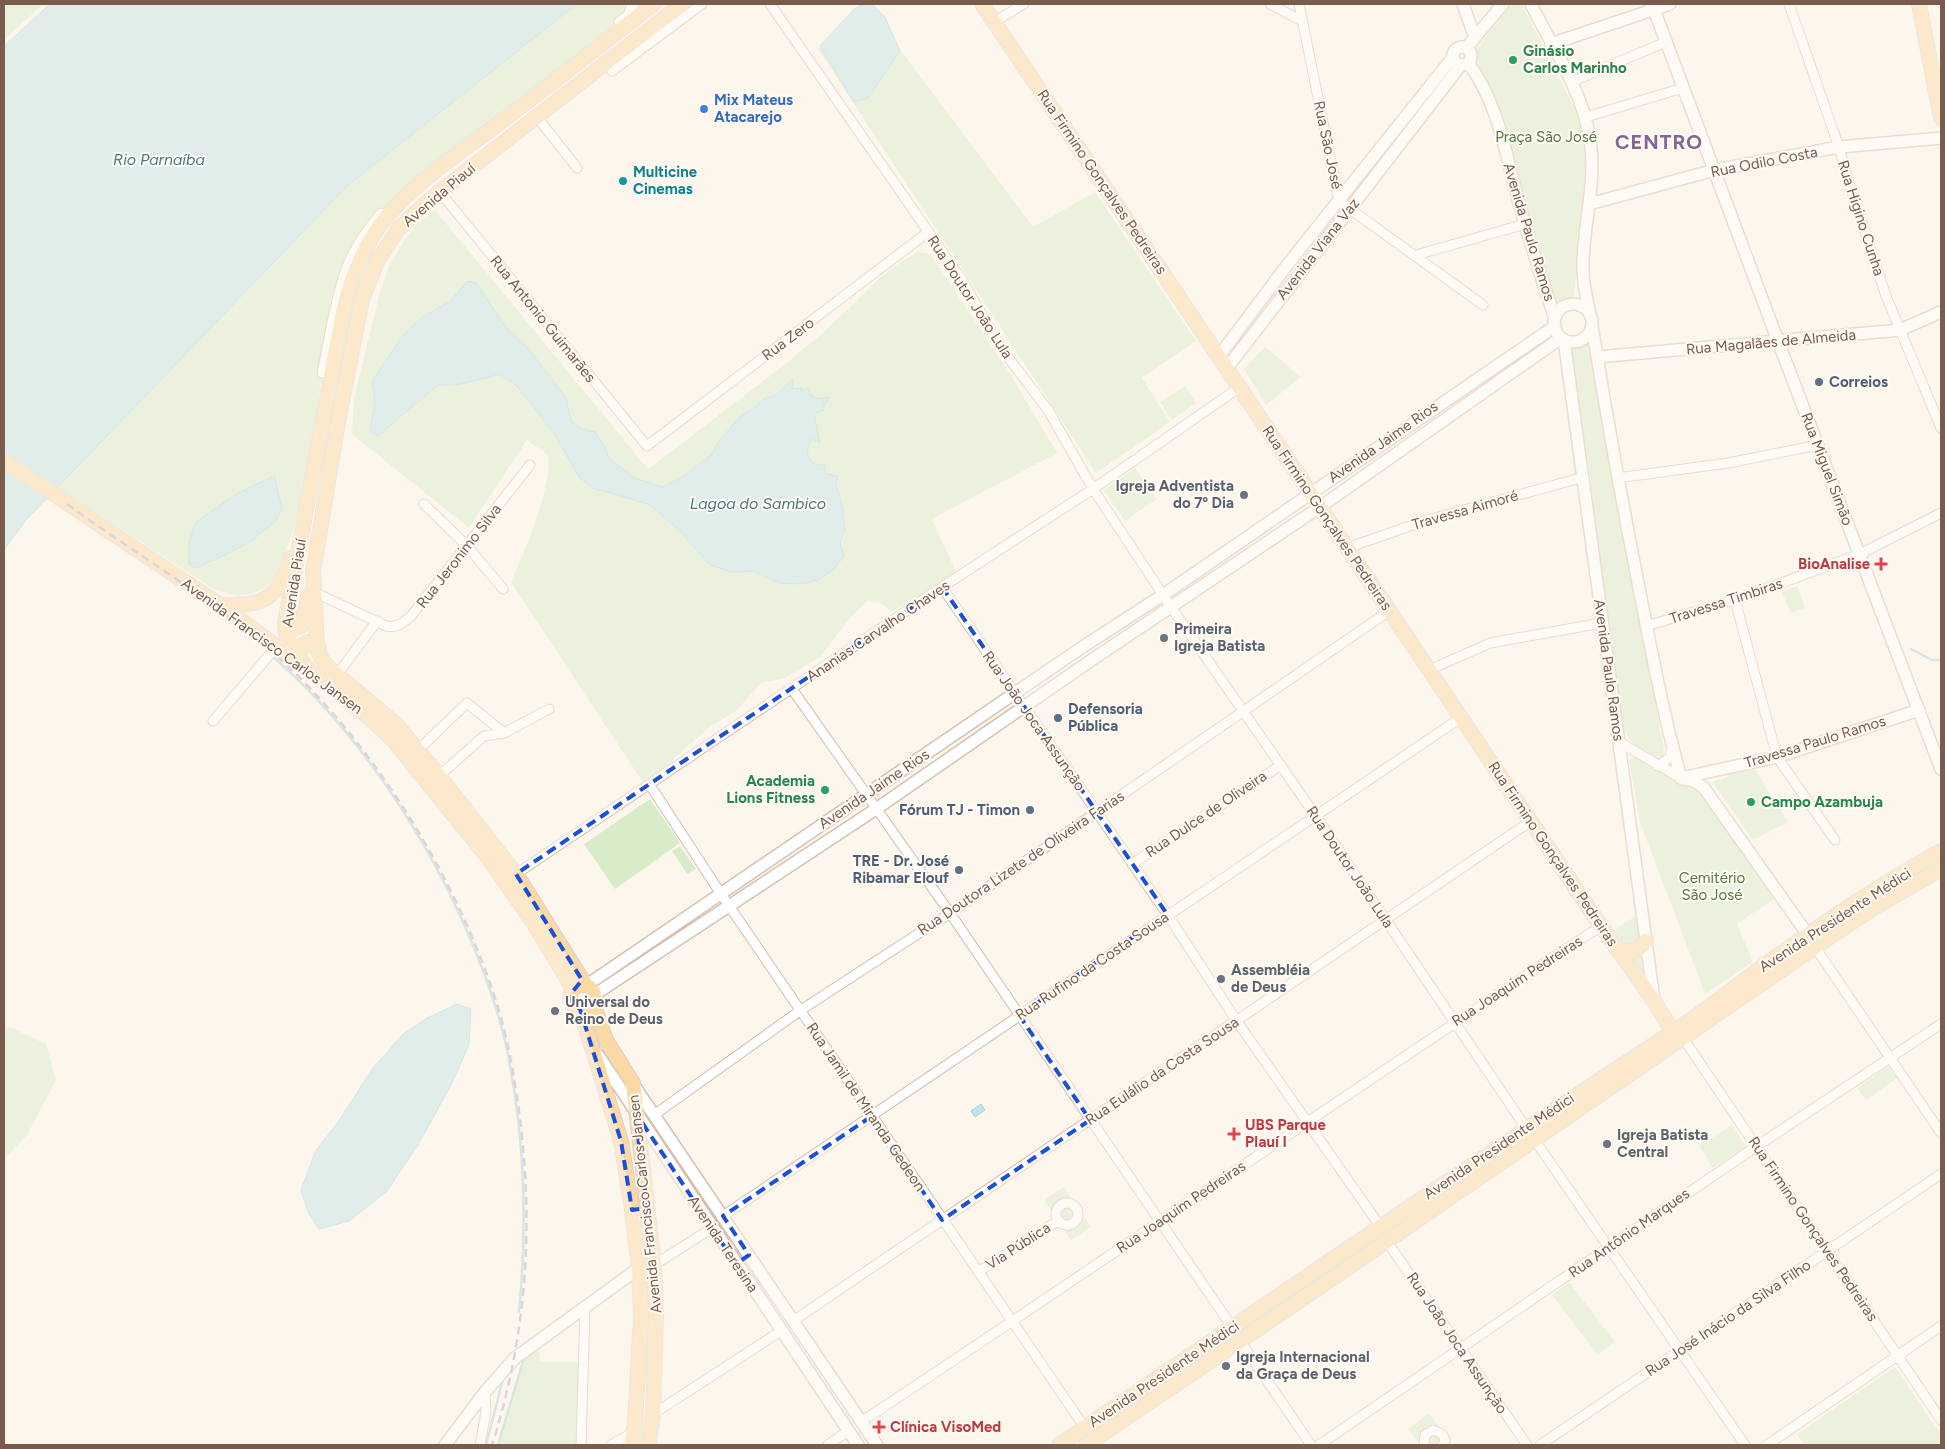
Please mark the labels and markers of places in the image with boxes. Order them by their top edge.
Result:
place label: Ginásio Carlos Marinho [1523,42,1627,77]
marker: Ginásio Carlos Marinho [1507,54,1519,66]
place label: Mix Mateus Atacarejo [714,91,793,126]
marker: Mix Mateus Atacarejo [698,103,710,115]
place label: Multicine Cinemas [633,163,698,198]
marker: Multicine Cinemas [617,175,629,187]
place label: Correios [1829,373,1888,391]
marker: Correios [1813,376,1825,388]
place label: Igreja Adventista do 7º Dia [1115,477,1234,512]
marker: Igreja Adventista do 7º Dia [1238,489,1250,501]
place label: BioAnalise [1798,555,1871,573]
marker: BioAnalise [1874,557,1888,571]
place label: Primeira Igreja Batista [1174,620,1265,655]
marker: Primeira Igreja Batista [1158,632,1170,644]
place label: Defensoria Pública [1068,700,1143,735]
marker: Defensoria Pública [1052,712,1064,724]
place label: Academia Lions Fitness [726,772,815,807]
marker: Academia Lions Fitness [819,784,831,796]
place label: Campo Azambuja [1761,793,1883,811]
marker: Campo Azambuja [1745,796,1757,808]
place label: Fórum TJ - Timon [899,801,1020,819]
marker: Fórum TJ - Timon [1024,804,1036,816]
place label: TRE - Dr. José Ribamar Elouf [852,852,950,887]
marker: TRE - Dr. José Ribamar Elouf [953,864,965,876]
place label: Assembléia de Deus [1231,961,1310,996]
marker: Assembléia de Deus [1215,973,1227,985]
place label: Universal do Reino de Deus [565,993,663,1028]
marker: Universal do Reino de Deus [549,1005,561,1017]
place label: UBS Parque PIauí I [1245,1116,1326,1151]
place label: Igreja Batista Central [1617,1126,1708,1161]
marker: UBS Parque PIauí I [1227,1127,1241,1141]
marker: Igreja Batista Central [1601,1138,1613,1150]
place label: Igreja Internacional da Graça de Deus [1236,1348,1370,1383]
marker: Igreja Internacional da Graça de Deus [1220,1360,1232,1372]
place label: Clínica VisoMed [890,1418,1001,1436]
marker: Clínica VisoMed [872,1420,886,1434]

